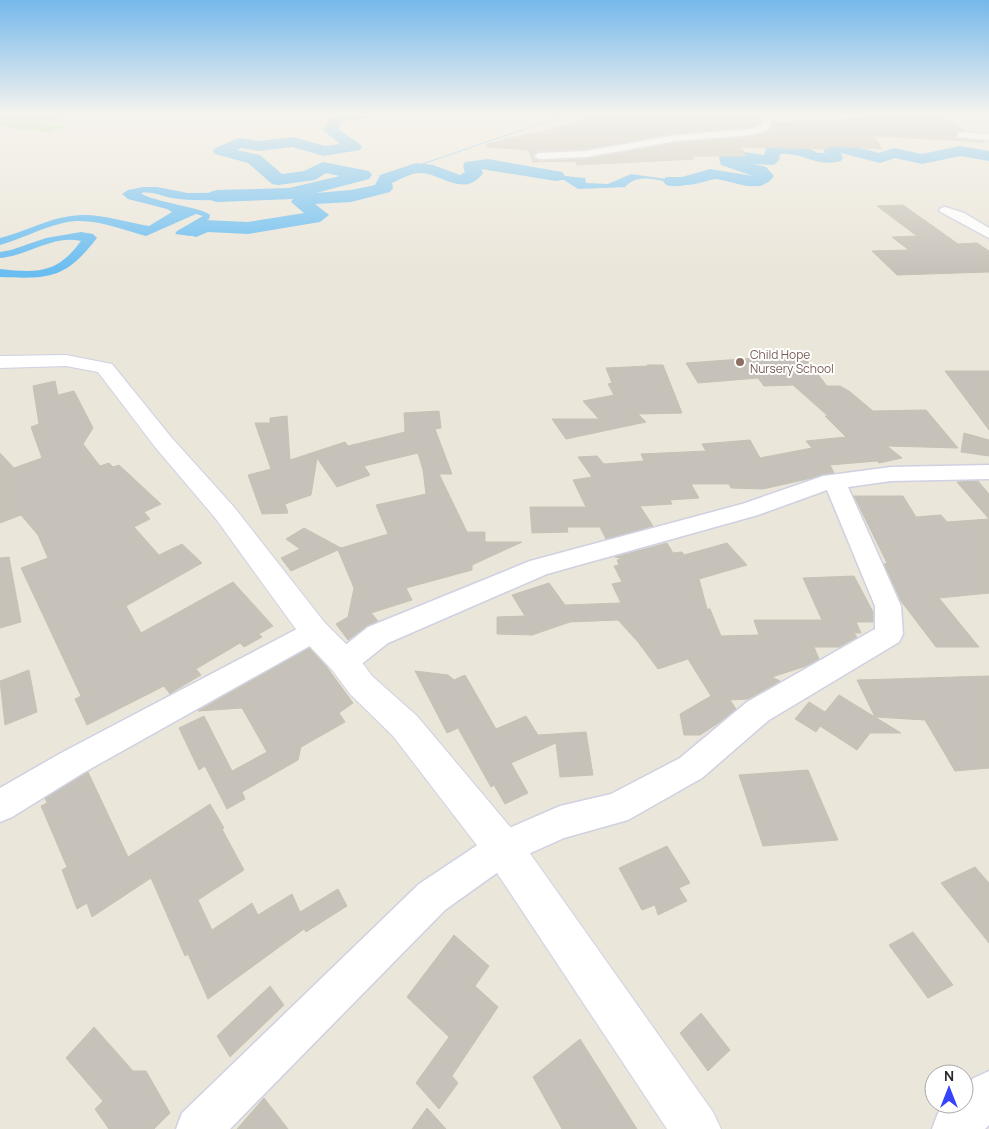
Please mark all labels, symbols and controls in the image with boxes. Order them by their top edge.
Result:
place label: Child Hope Nursery School [750,346,834,377]
marker: Child Hope Nursery School [734,356,746,368]
north arrow [924,1064,974,1114]
text: N [944,1066,954,1085]

